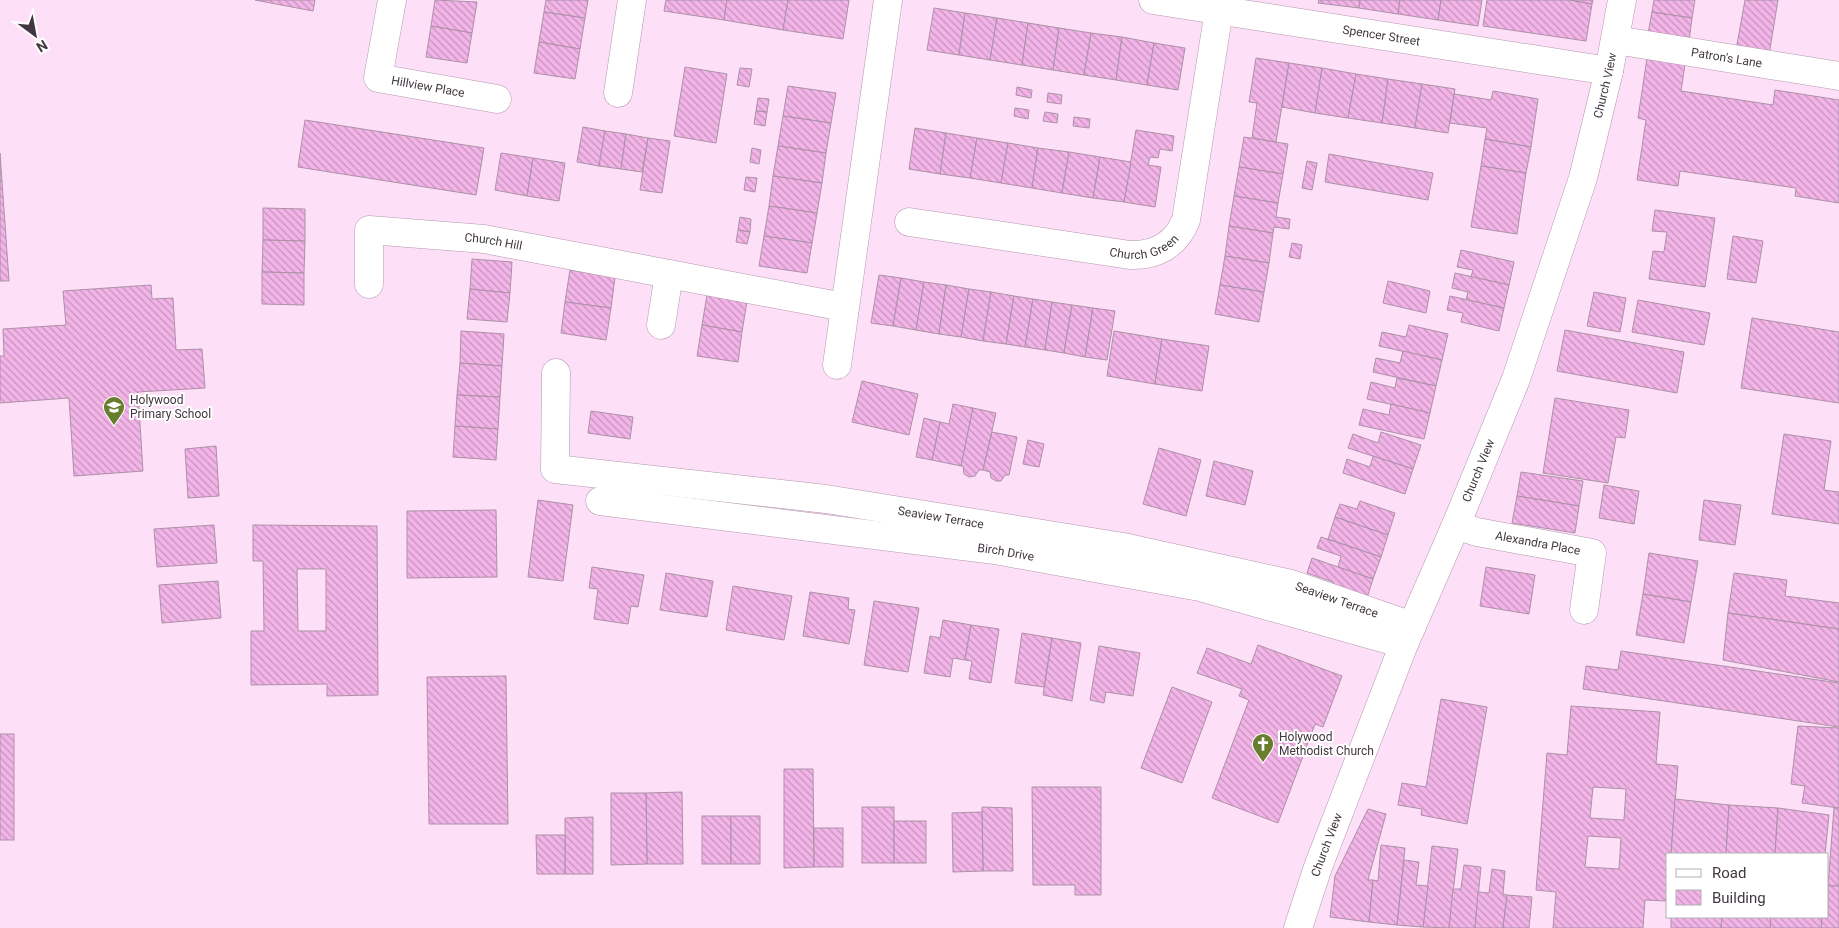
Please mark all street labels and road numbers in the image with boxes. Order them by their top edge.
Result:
street label: Spencer Street [1341,23,1421,48]
street label: Patron's Lane [1690,45,1763,70]
street label: Church View [1591,52,1619,120]
street label: Hillview Place [390,73,466,100]
street label: Church Hill [464,231,523,253]
street label: Church Green [1109,232,1182,262]
street label: Church View [1459,437,1498,504]
street label: Seaview Terrace [897,504,985,531]
street label: Alexandra Place [1494,528,1581,558]
street label: Birch Drive [977,541,1035,564]
street label: Seaview Terrace [1293,579,1380,621]
street label: Church View [1308,811,1345,878]

